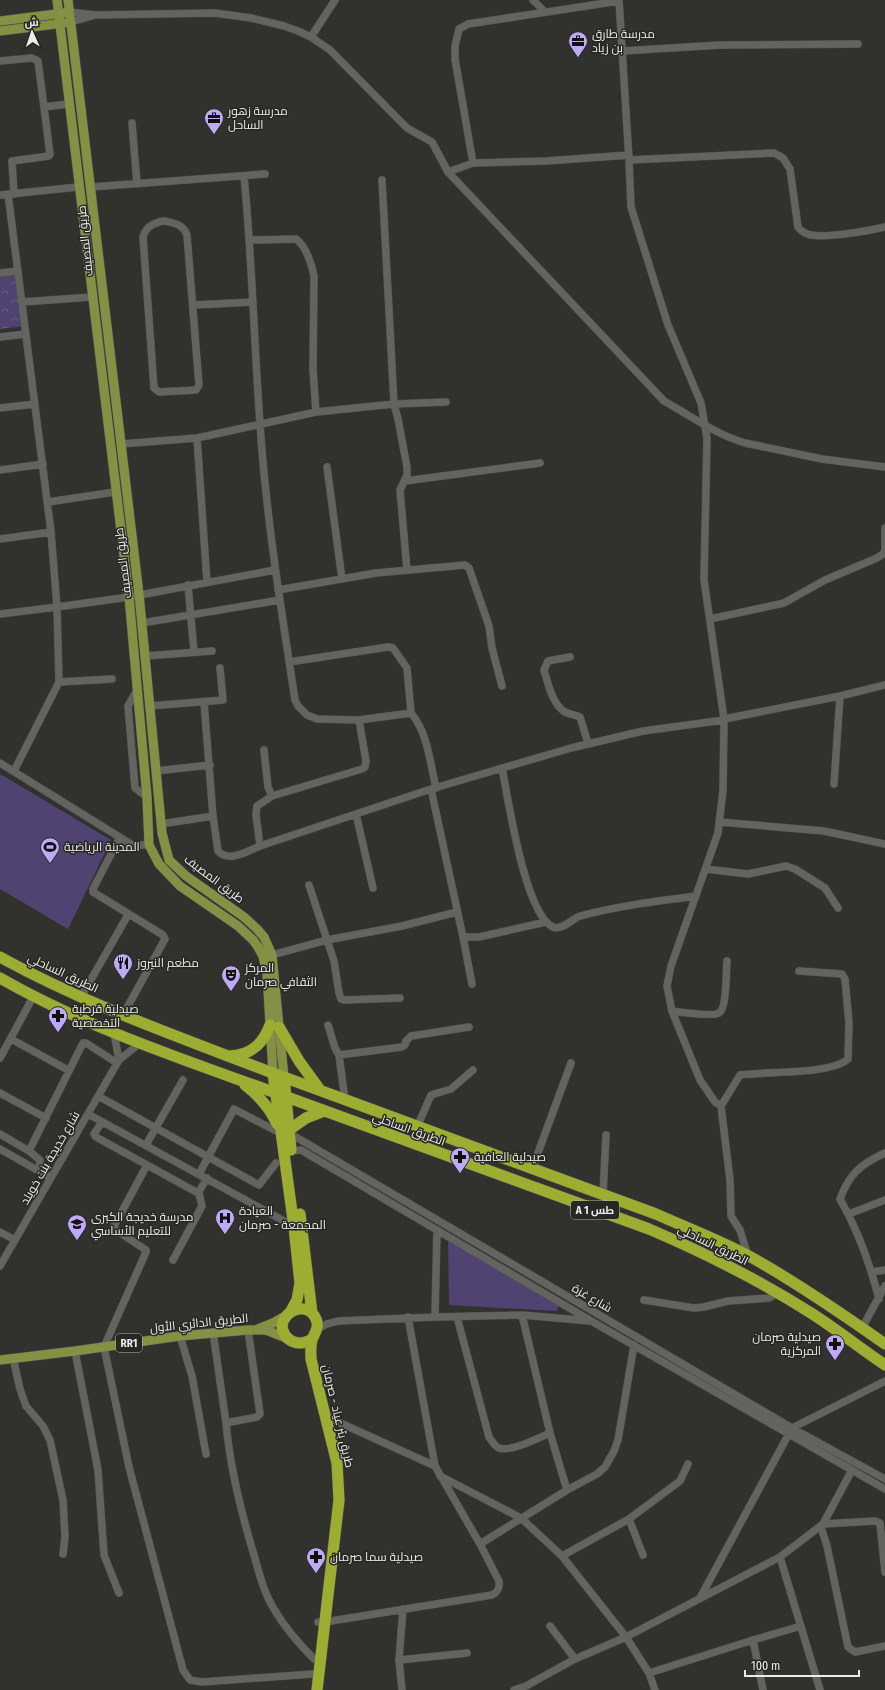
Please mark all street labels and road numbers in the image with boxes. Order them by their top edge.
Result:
street label: طريق المصيف [74,205,96,277]
street label: طريق المصيف [112,527,134,599]
street label: طريق المصيف [181,852,247,906]
street label: الطريق الساحلي [24,950,101,998]
street label: شارع خديجة بنت خويلد [18,1109,83,1208]
street label: الطريق الساحلي [370,1109,447,1151]
road number: A 1 طس [571,1201,619,1219]
street label: الطريق الساحلي [674,1222,750,1271]
street label: شارع غزة [569,1281,615,1316]
street label: الطريق الدائري الأول [149,1311,249,1338]
road number: RR1 [116,1334,142,1352]
street label: طريق بئر عياد - صرمان [319,1363,357,1469]

